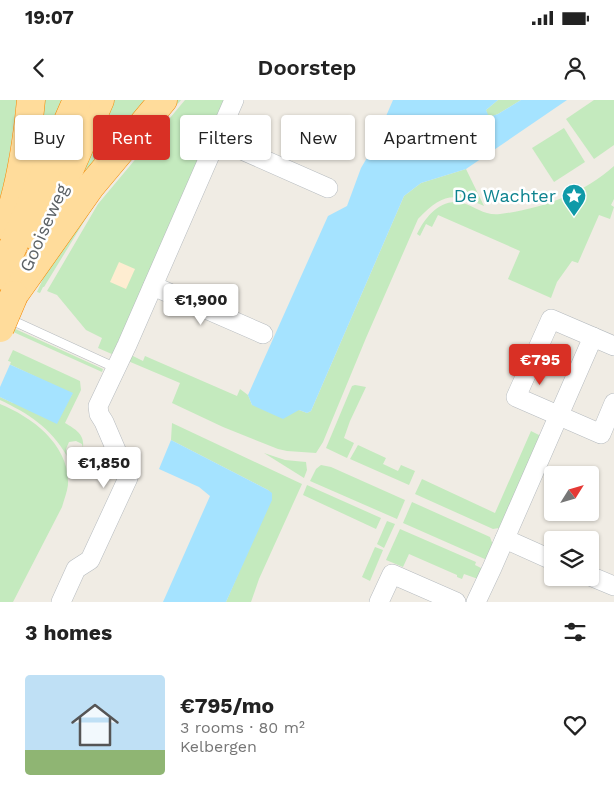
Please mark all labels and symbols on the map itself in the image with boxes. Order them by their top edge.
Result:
street label: Gooiseweg [15,180,72,275]
place icon: De Wachter [561,183,587,217]
place label: De Wachter [454,185,556,206]
pin: €1,900 [160,284,242,326]
pin: €795 [510,344,570,386]
pin: €1,850 [63,446,145,489]
north arrow [544,466,599,521]

